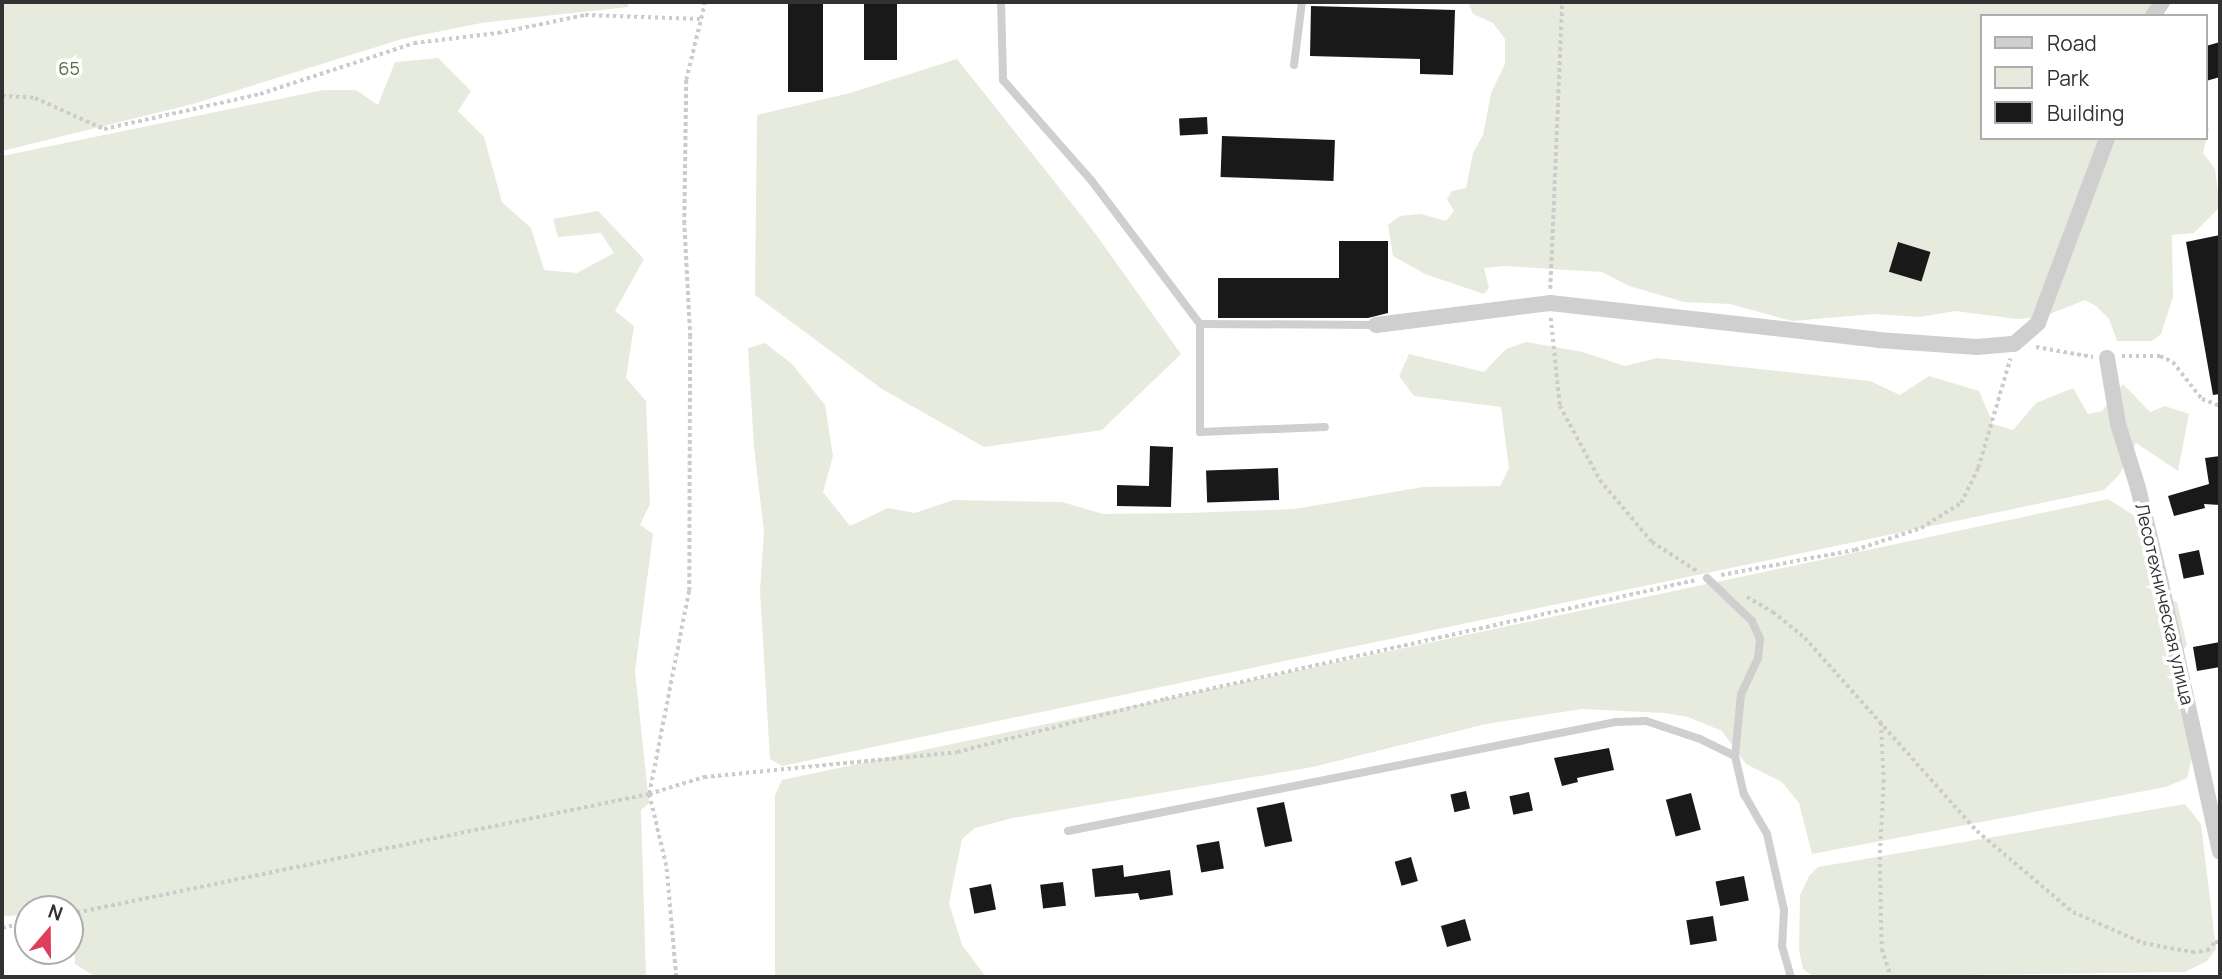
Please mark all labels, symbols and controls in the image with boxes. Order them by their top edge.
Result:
legend [1980,14,2208,140]
text: Road [2047,29,2097,57]
park label: 65 [58,57,80,79]
text: Park [2047,64,2089,92]
text: Building [2047,99,2124,127]
street label: Лесотехническая улица [2131,501,2199,707]
north arrow [14,895,84,965]
text: N [45,898,66,927]

